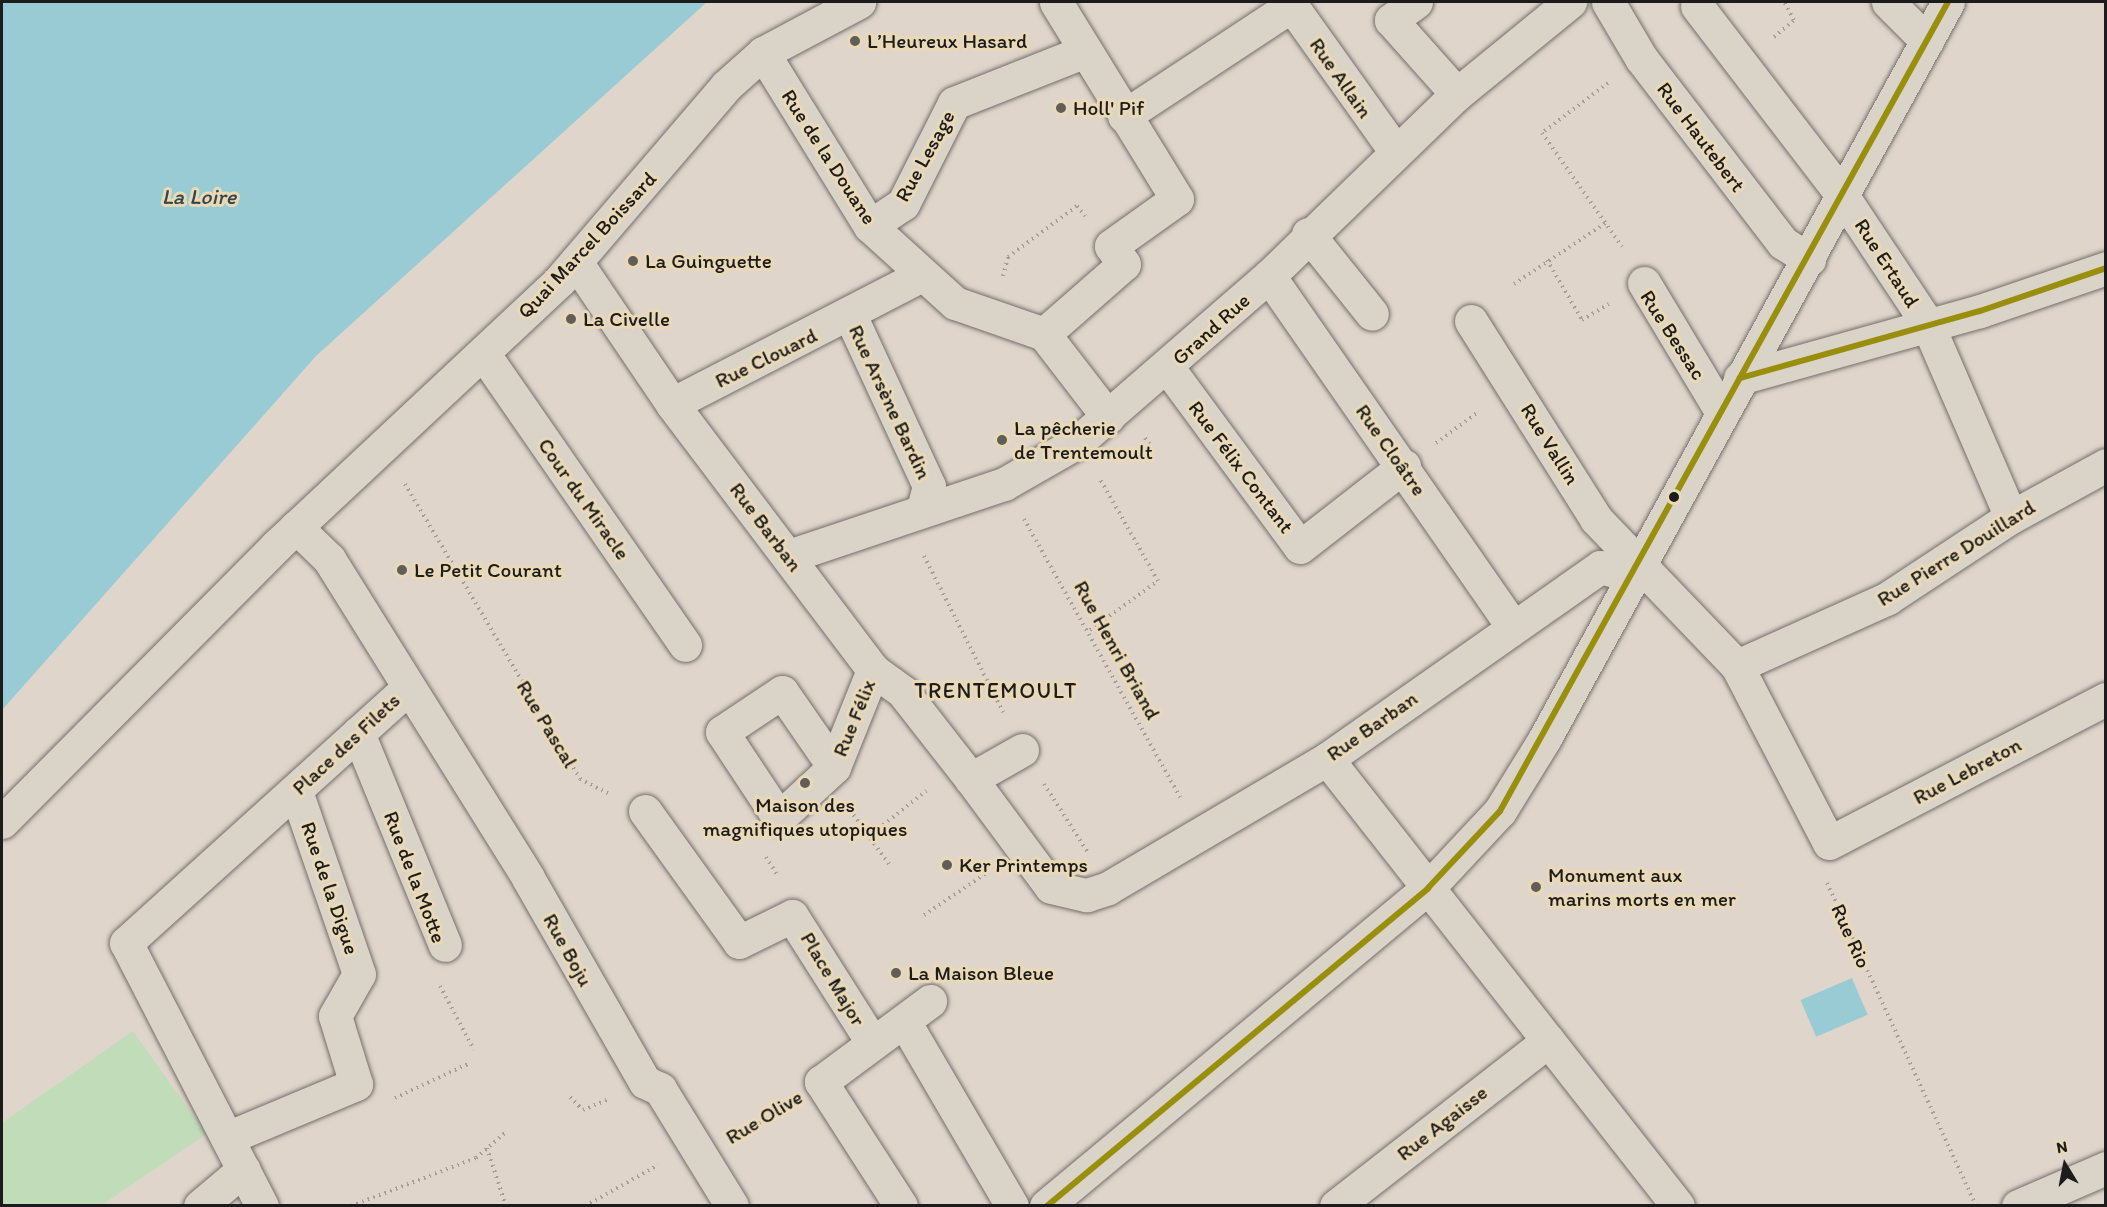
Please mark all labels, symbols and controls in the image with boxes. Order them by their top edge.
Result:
place label: L’Heureux Hasard [867,28,1027,54]
street label: Rue Allain [1304,33,1378,123]
marker: L’Heureux Hasard [848,34,862,48]
street label: Rue Hautebert [1651,77,1751,197]
street label: Rue de la Douane [776,85,882,229]
place label: Holl' Pif [1073,95,1144,121]
marker: Holl' Pif [1054,101,1068,115]
street label: Rue Lesage [890,106,960,206]
street label: Quai Marcel Boissard [512,166,662,324]
water label: La Loire [162,184,236,210]
street label: Rue Ertaud [1849,214,1925,312]
place label: La Guinguette [645,248,772,274]
marker: La Guinguette [626,254,640,268]
street label: Rue Bessac [1635,286,1711,384]
street label: Grand Rue [1167,288,1255,370]
place label: La Civelle [583,306,670,332]
marker: La Civelle [564,312,578,326]
street label: Rue Arsène Bardin [843,320,937,484]
street label: Rue Clouard [711,322,821,394]
street label: Rue Félix Contant [1183,396,1299,538]
street label: Rue Cloâtre [1350,399,1432,501]
street label: Rue Vallin [1515,399,1585,489]
place label: La pêcherie de Trentemoult [1014,415,1152,465]
street label: Cour du Miracle [533,433,635,565]
marker: La pêcherie de Trentemoult [995,433,1009,447]
street label: Rue Barban [724,477,808,577]
unlabelled marker [1668,491,1680,503]
street label: Rue Pierre Douillard [1872,494,2040,612]
place label: Le Petit Courant [414,557,561,583]
marker: Le Petit Courant [395,563,409,577]
street label: Rue Henri Briand [1069,577,1165,723]
street label: Rue Pascal [511,676,583,772]
street label: Rue Félix [827,676,881,760]
district label: TRENTEMOULT [913,678,1079,704]
street label: Rue Barban [1322,686,1422,766]
street label: Place des Filets [287,688,405,800]
street label: Rue Lebreton [1909,732,2025,810]
marker: Maison des magnifiques utopiques [798,776,812,790]
place label: Maison des magnifiques utopiques [703,792,907,842]
street label: Rue de la Motte [378,808,452,946]
street label: Rue de la Digue [296,818,364,958]
place label: Ker Printemps [959,852,1088,878]
marker: Ker Printemps [940,858,954,872]
place label: Monument aux marins morts en mer [1548,862,1736,912]
marker: Monument aux marins morts en mer [1529,880,1543,894]
street label: Rue Rio [1826,900,1876,972]
street label: Rue Boju [538,909,598,991]
street label: Place Major [795,928,871,1030]
place label: La Maison Bleue [908,960,1054,986]
marker: La Maison Bleue [889,966,903,980]
street label: Rue Agaisse [1392,1080,1492,1166]
street label: Rue Olive [721,1084,807,1150]
north arrow [2035,1135,2095,1195]
text: N [2055,1136,2069,1157]

